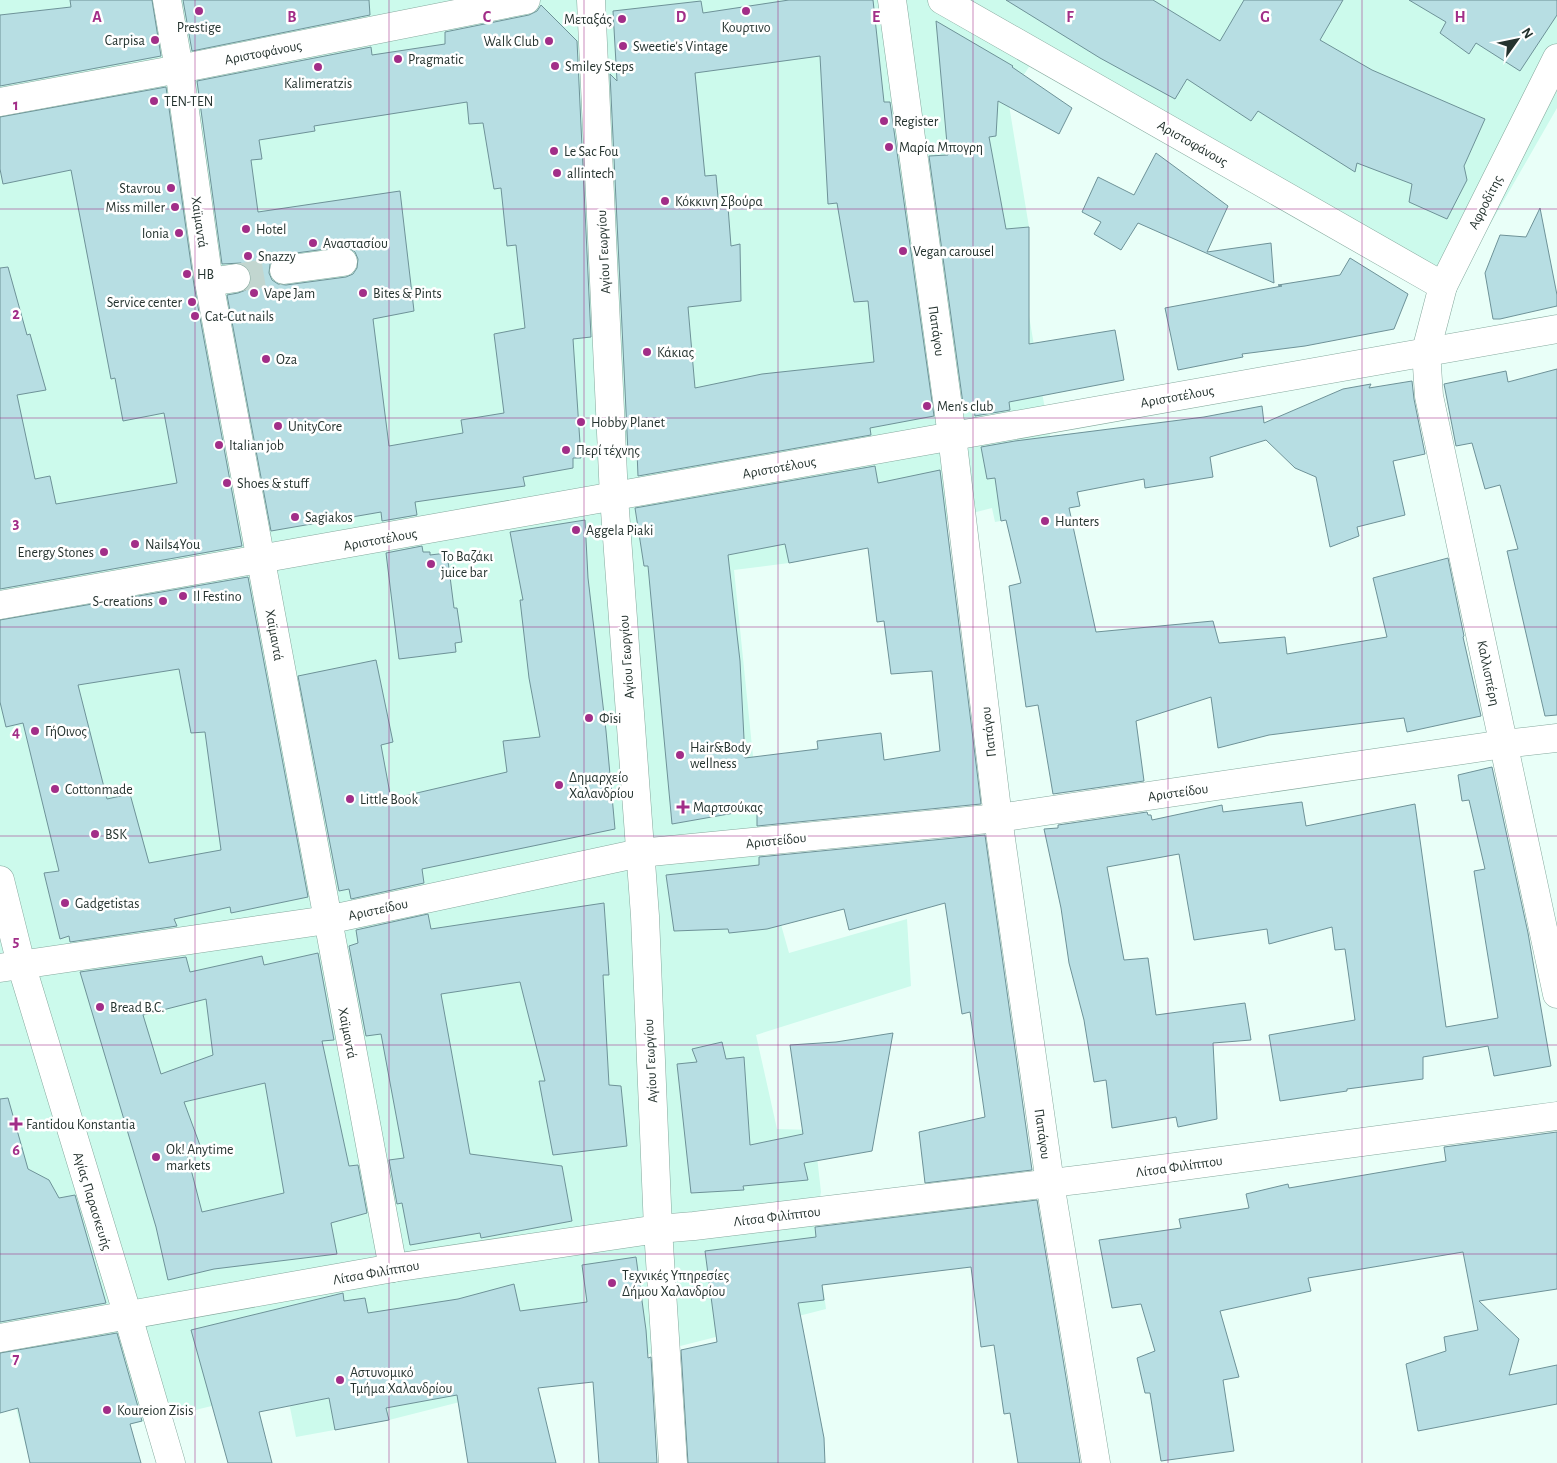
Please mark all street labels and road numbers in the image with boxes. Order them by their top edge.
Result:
street label: Αριστοφάνους [223,39,304,67]
street label: Αριστοφάνους [1155,118,1230,170]
street label: Αφροδίτης [1466,173,1506,232]
street label: Χαϊμαντά [188,196,210,249]
street label: Αγίου Γεωργίου [595,210,613,294]
street label: Παπάγου [926,305,946,357]
street label: Αριστοτέλους [1139,384,1216,410]
street label: Αριστοτέλους [741,455,818,481]
street label: Αριστοτέλους [342,527,419,553]
street label: Χαϊμαντά [263,608,285,662]
street label: Αγίου Γεωργίου [617,614,637,699]
street label: Καλλισπέρη [1474,639,1502,707]
street label: Παπάγου [979,706,999,758]
street label: Αριστείδου [1147,782,1209,804]
street label: Αριστείδου [745,831,807,851]
street label: Αριστείδου [347,897,409,923]
street label: Χαϊμαντά [335,1006,359,1060]
street label: Αγίου Γεωργίου [642,1019,660,1103]
street label: Παπάγου [1032,1108,1052,1160]
street label: Αγίας Παρασκευής [70,1151,114,1253]
street label: Λίτσα Φιλίππου [1135,1154,1224,1180]
street label: Λίτσα Φιλίππου [733,1205,822,1229]
street label: Λίτσα Φιλίππου [332,1258,421,1288]

